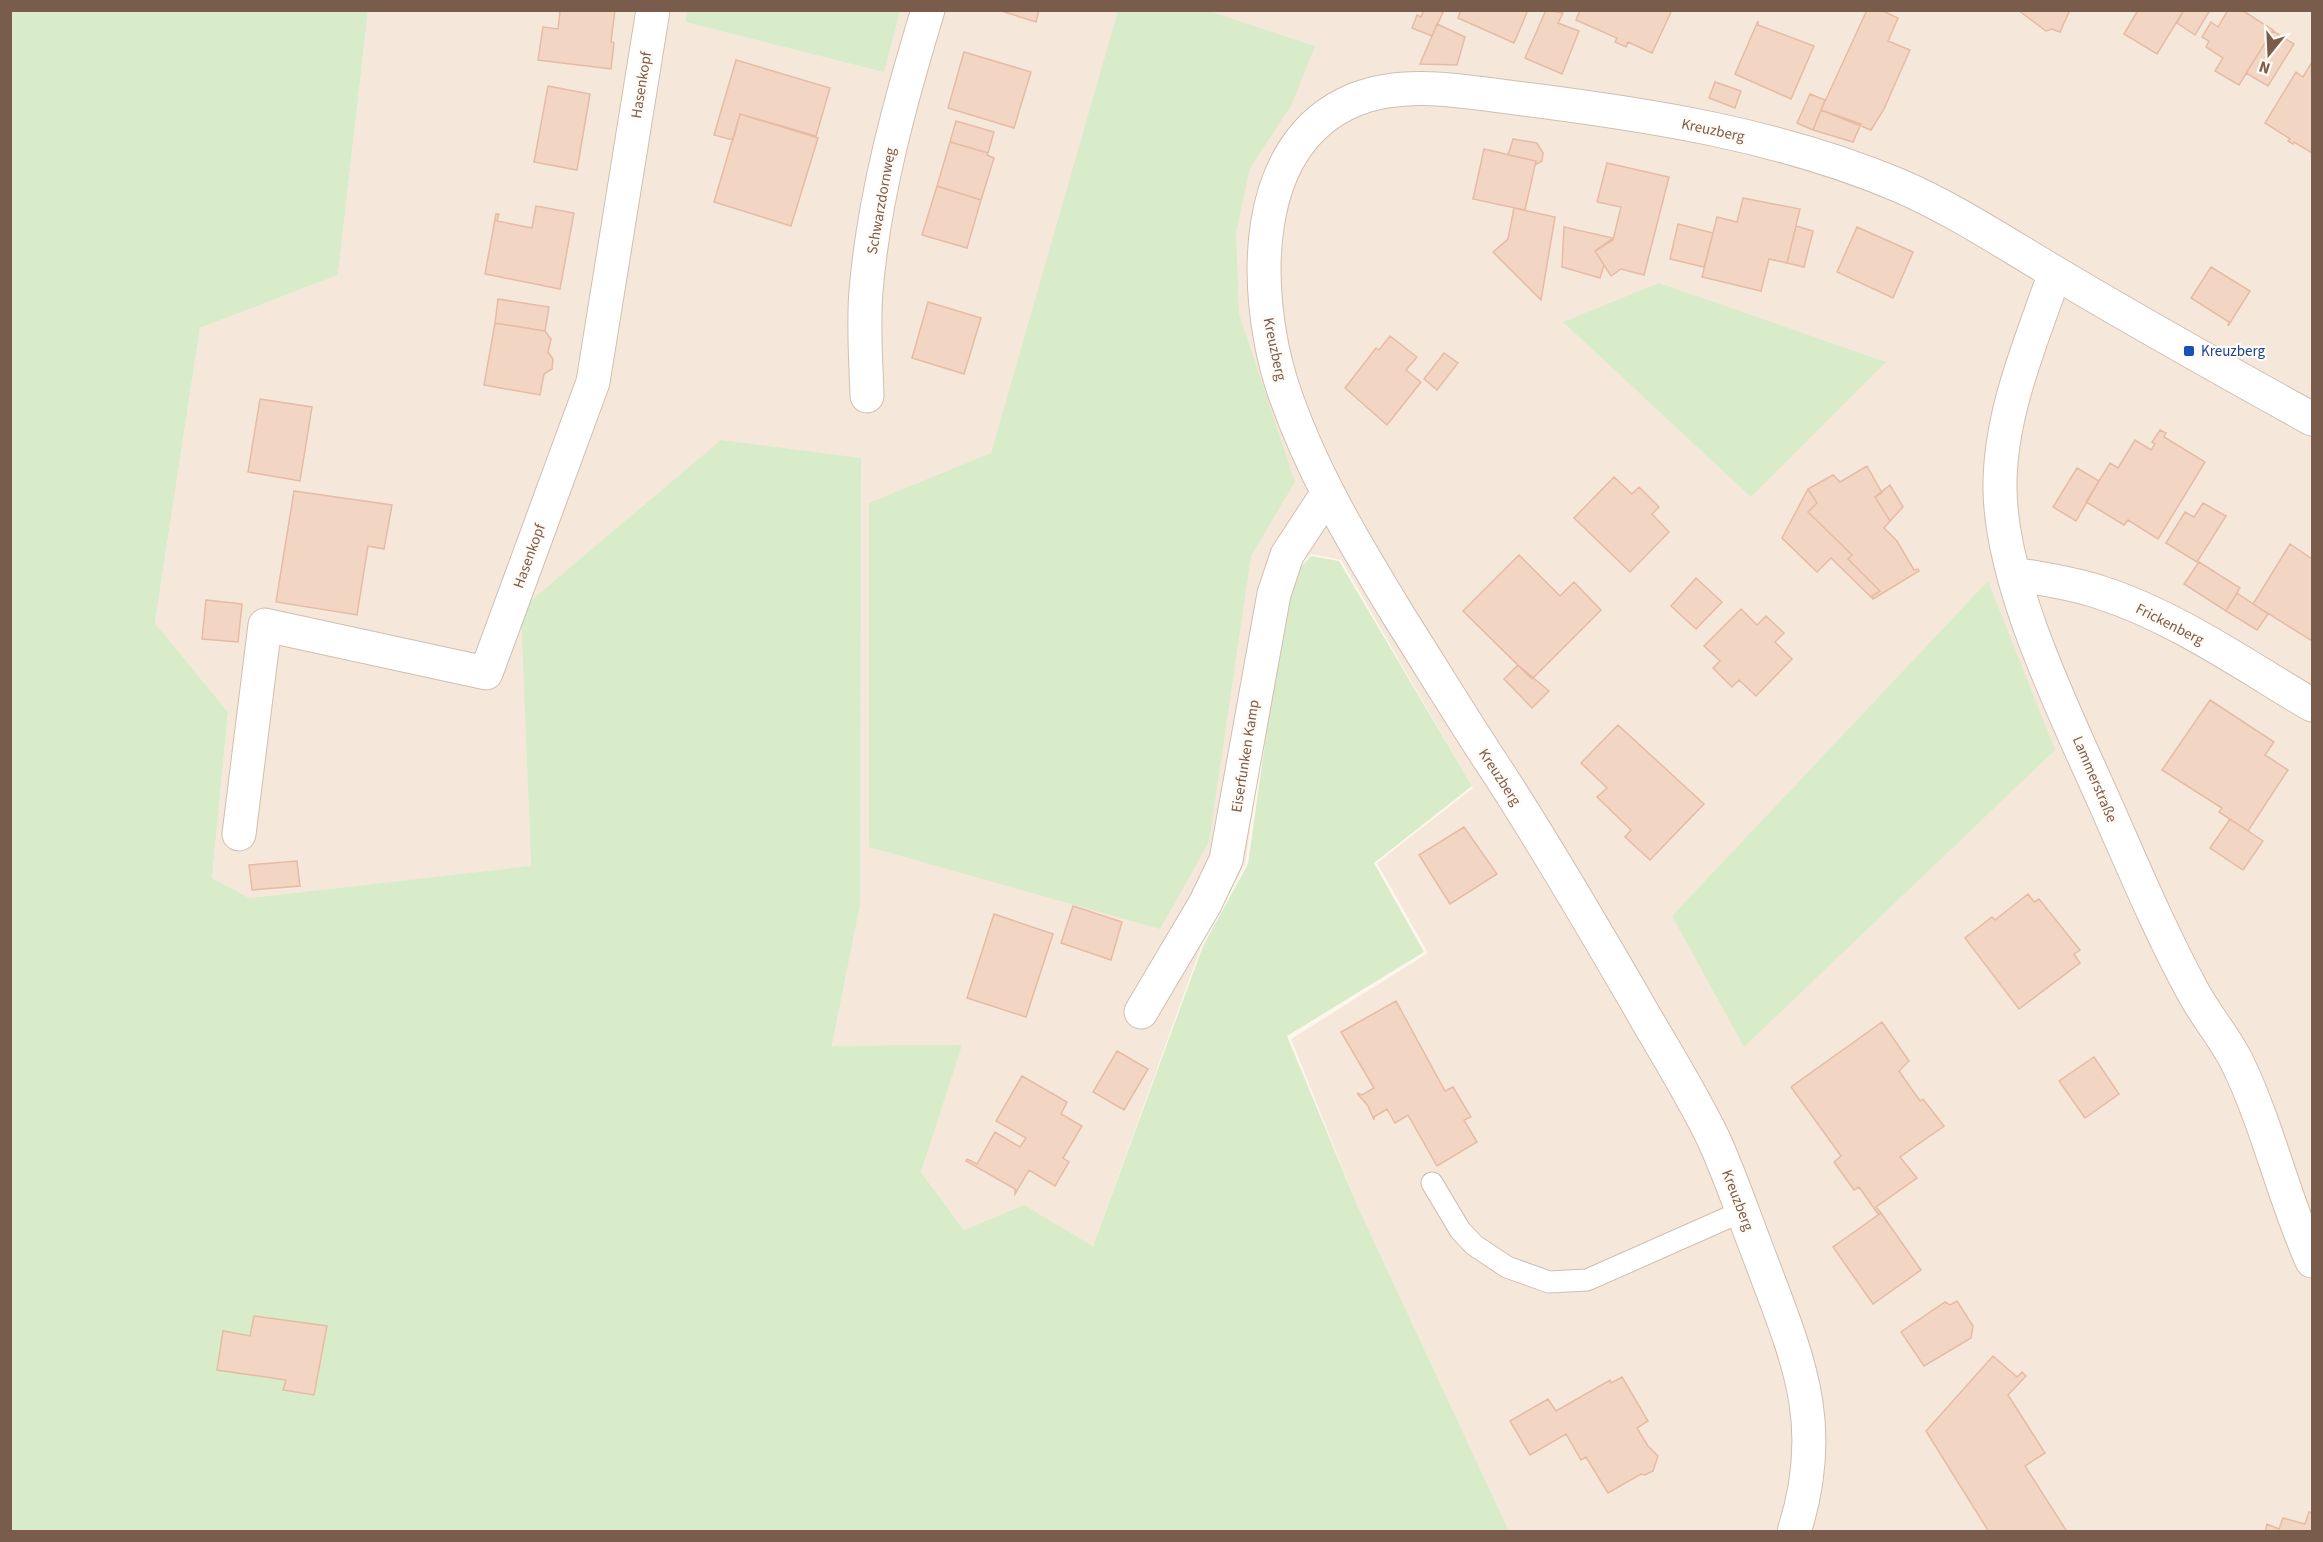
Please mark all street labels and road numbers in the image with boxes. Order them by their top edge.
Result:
street label: Hasenkopf [626,50,657,120]
street label: Kreuzberg [1679,114,1747,148]
street label: Schwarzdornweg [862,146,901,256]
street label: Kreuzberg [1258,316,1292,383]
street label: Hasenkopf [508,520,551,591]
street label: Frickenberg [2132,598,2208,651]
street label: Eiserfunken Kamp [1226,698,1265,814]
street label: Lammerstraße [2067,733,2122,826]
street label: Kreuzberg [1473,745,1526,810]
street label: Kreuzberg [1716,1167,1759,1234]

